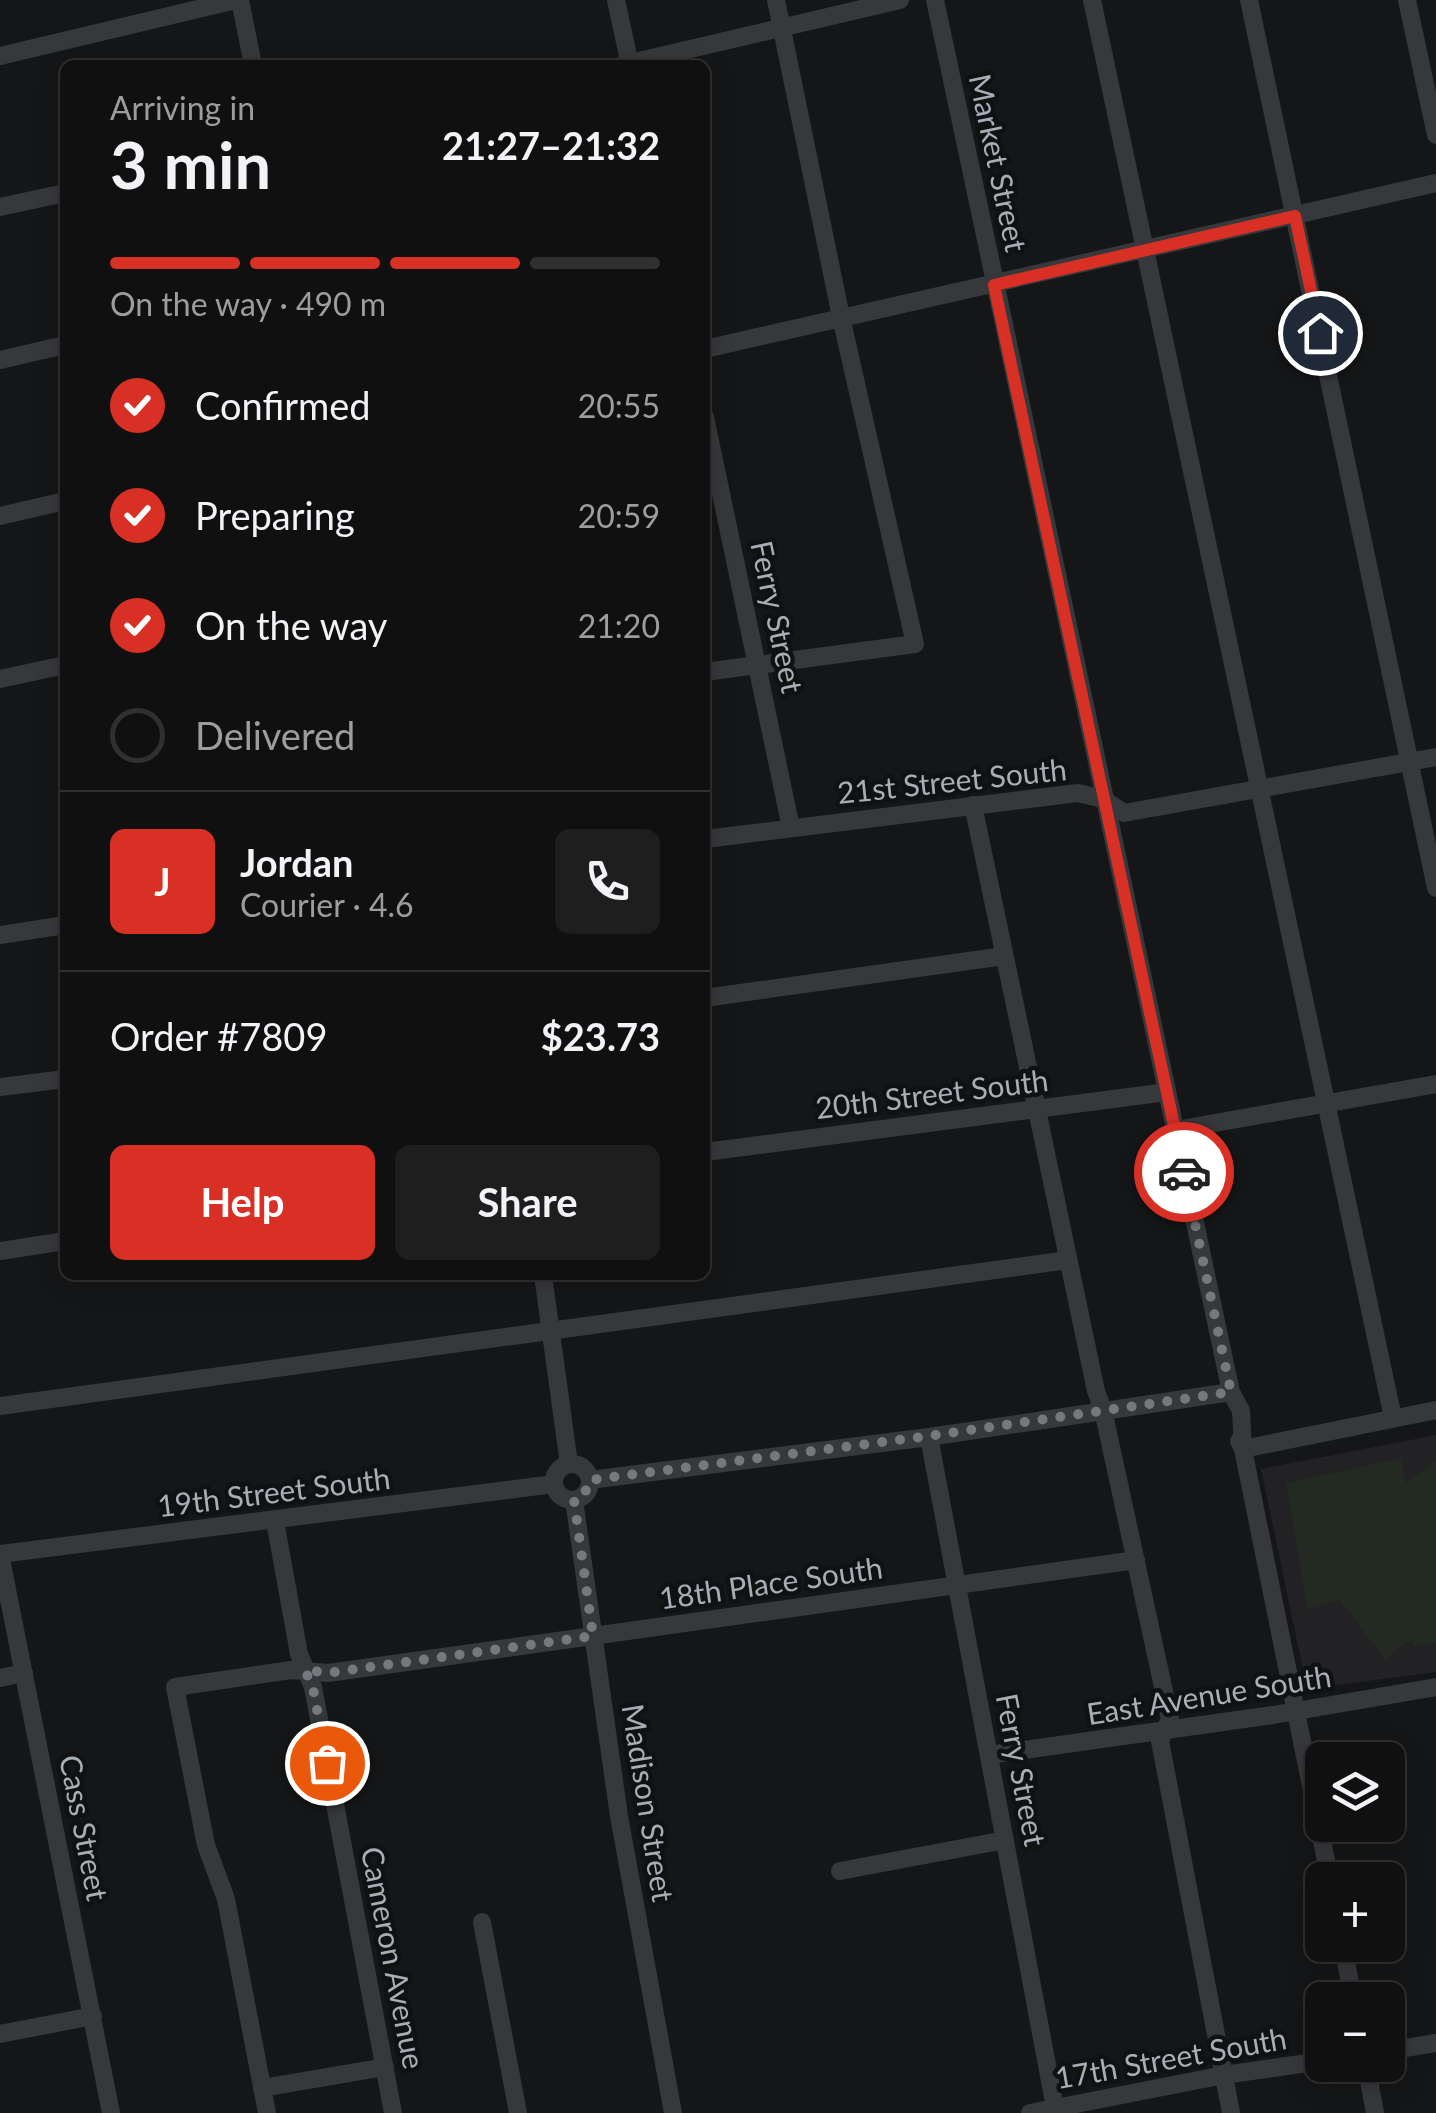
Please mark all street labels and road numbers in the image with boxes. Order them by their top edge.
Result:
street label: Market Street [963,70,1035,255]
street label: Ferry Street [744,537,812,696]
street label: 21st Street South [835,750,1068,810]
street label: 20th Street South [813,1061,1050,1125]
street label: 19th Street South [155,1459,392,1523]
street label: 18th Place South [657,1549,885,1615]
street label: East Avenue South [1084,1657,1333,1731]
street label: Ferry Street [990,1690,1054,1849]
street label: Madison Street [616,1701,682,1904]
street label: Cass Street [53,1752,117,1904]
street label: Cameron Avenue [355,1843,433,2072]
street label: 17th Street South [1052,2019,1289,2095]

